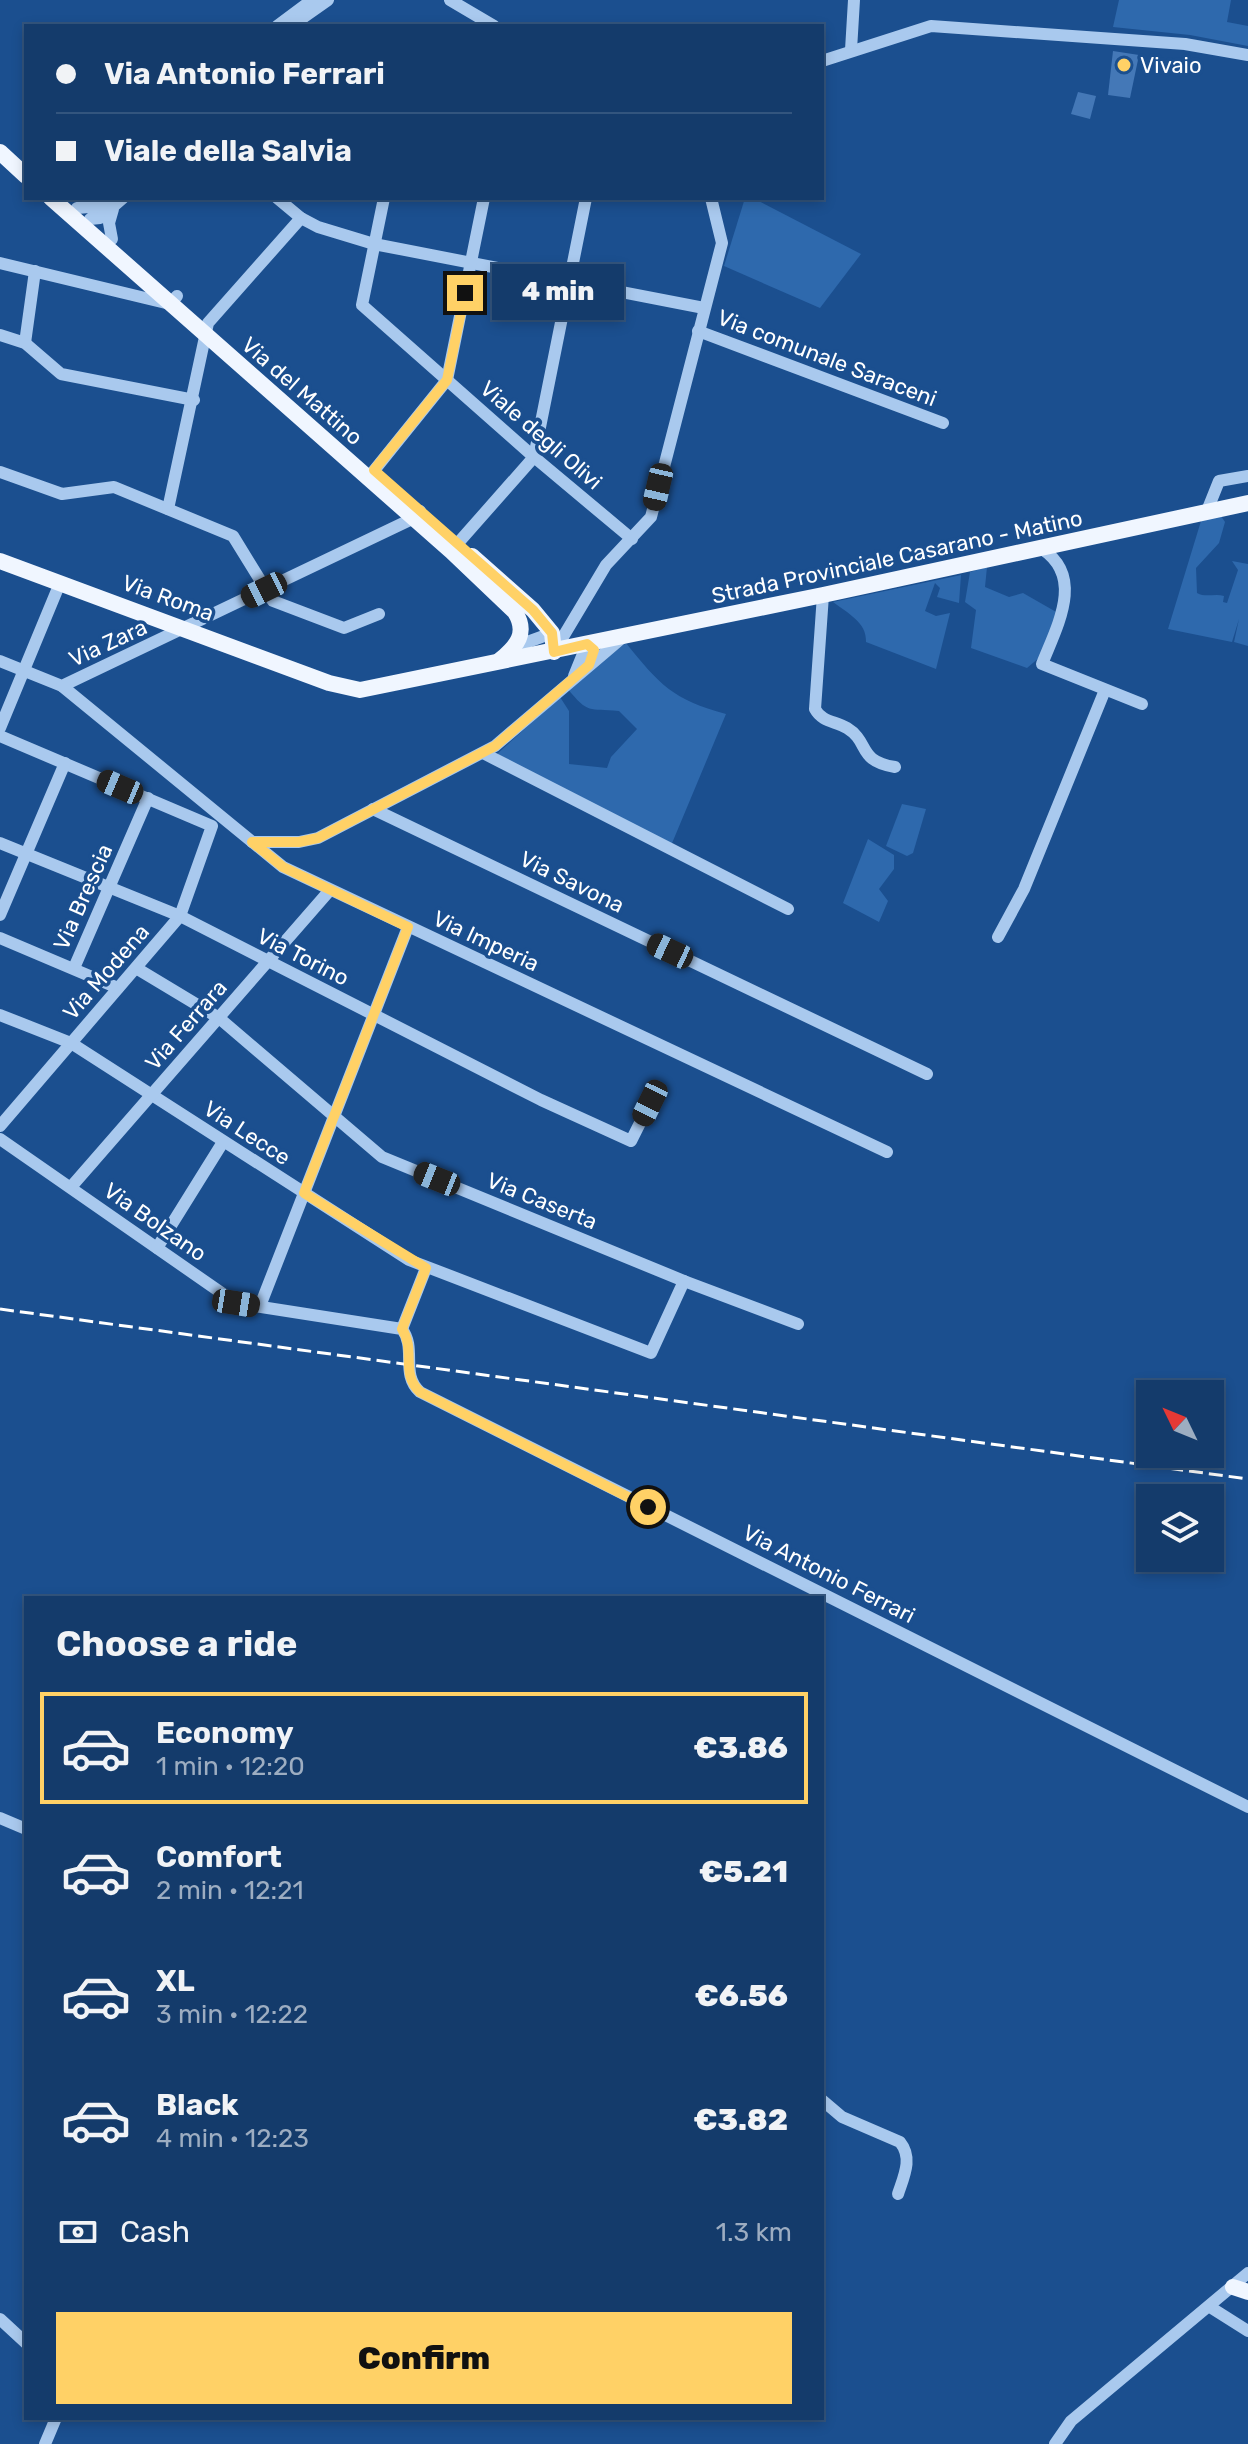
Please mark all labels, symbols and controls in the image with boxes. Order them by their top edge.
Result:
place label: Vivaio [1140,52,1202,79]
text: Via Antonio Ferrari [104,56,385,92]
marker: Vivaio [1115,56,1133,74]
text: Viale della Salvia [104,133,352,169]
callout: 4 min [493,265,625,321]
route end [447,275,483,311]
text: 4 min [522,276,594,307]
street label: Via comunale Saraceni [714,304,940,412]
street label: Via del Mattino [236,331,368,451]
street label: Viale degli Olivi [475,375,607,495]
car [641,461,675,513]
street label: Strada Provinciale Casarano - Matino [709,504,1085,610]
street label: Via Roma [118,569,218,627]
car [237,569,291,611]
street label: Via Zara [65,613,151,673]
car [93,767,147,807]
street label: Via Brescia [48,840,118,954]
street label: Via Savona [515,845,629,919]
street label: Via Imperia [429,905,543,977]
street label: Via Modena [57,919,155,1025]
street label: Via Torino [253,922,353,992]
car [643,930,697,972]
street label: Via Ferrara [139,974,233,1076]
car [629,1076,671,1130]
street label: Via Lecce [198,1095,296,1171]
car [410,1159,464,1199]
street label: Via Caserta [483,1167,601,1235]
street label: Via Bolzano [98,1177,212,1267]
car [210,1287,262,1319]
north arrow [1136,1380,1224,1468]
map controls [1136,1380,1224,1572]
button: layers [1136,1484,1224,1572]
route start [630,1489,666,1525]
street label: Via Antonio Ferrari [738,1519,920,1629]
text: Choose a ride [56,1622,297,1665]
icon: car [60,1712,132,1784]
text: Economy [156,1715,294,1751]
text: €3.86 [694,1730,788,1766]
text: 1 min · 12:20 [156,1751,305,1782]
icon: car [60,1836,132,1908]
text: Comfort [156,1839,282,1875]
text: €5.21 [699,1854,788,1890]
text: 2 min · 12:21 [156,1875,304,1906]
icon: car [60,1960,132,2032]
text: XL [156,1963,195,1999]
text: €6.56 [695,1978,788,2014]
text: 3 min · 12:22 [156,1999,308,2030]
icon: car [60,2084,132,2156]
text: Black [156,2087,239,2123]
text: €3.82 [693,2102,788,2138]
text: 4 min · 12:23 [156,2123,309,2154]
icon: cash [56,2210,100,2254]
text: Cash [120,2214,190,2250]
text: 1.3 km [716,2217,792,2248]
button: Confirm [56,2312,792,2404]

